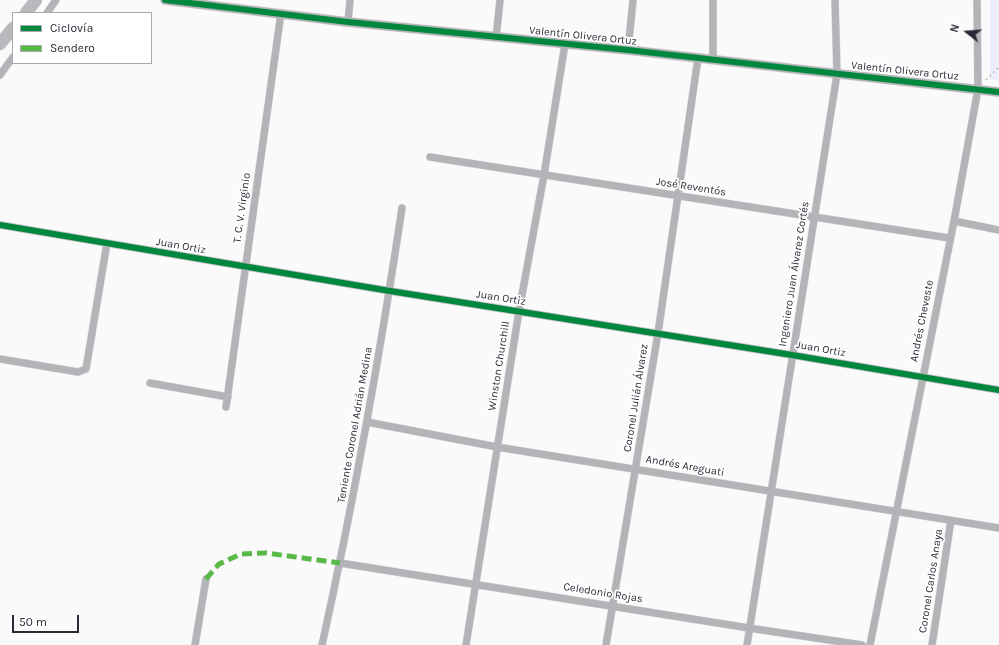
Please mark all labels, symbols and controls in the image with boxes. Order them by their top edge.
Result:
legend [12,12,152,64]
north arrow [947,12,987,52]
text: Ciclovía [50,21,93,35]
text: N [948,23,962,34]
street label: Valentín Olivera Ortuz [528,24,638,48]
text: Sendero [50,41,95,55]
street label: Valentín Olivera Ortuz [850,59,960,83]
street label: T. C. V. Virginio [231,172,253,244]
street label: José Reventós [655,175,727,199]
street label: Ingeniero Juan Álvarez Cortés [776,200,812,348]
street label: Juan Ortiz [155,235,207,257]
street label: Andrés Cheveste [908,279,936,363]
street label: Juan Ortiz [475,288,527,308]
street label: Winston Churchill [485,320,513,412]
street label: Juan Ortiz [795,338,847,360]
street label: Coronel Julián Álvarez [621,343,651,453]
street label: Teniente Coronel Adrián Medina [335,346,375,504]
street label: Andrés Areguati [645,453,725,479]
street label: Coronel Carlos Anaya [916,528,946,634]
street label: Celedonio Rojas [562,580,644,606]
scale bar [14,607,81,633]
text: 50 m [19,615,47,629]

